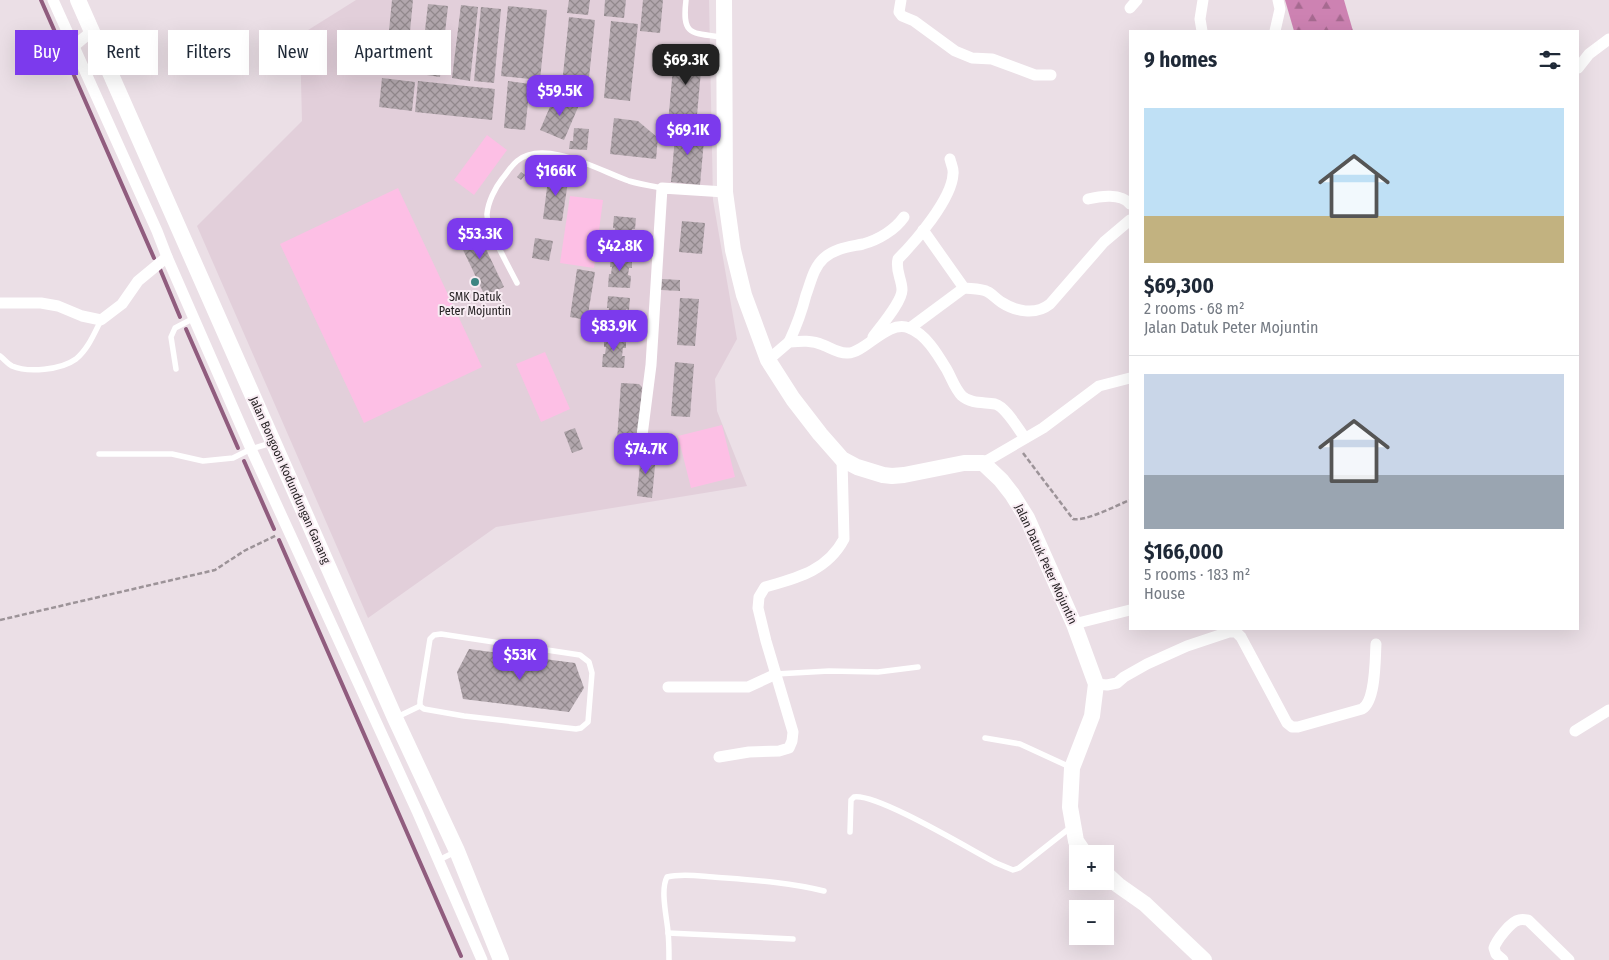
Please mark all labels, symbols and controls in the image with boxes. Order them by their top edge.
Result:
chip: Buy [15,30,78,75]
chip: Rent [88,30,158,75]
chip: Filters [168,30,249,75]
chip: New [259,30,327,75]
chip: Apartment [337,30,451,75]
pin: $69.3K [645,44,727,86]
icon: filters [1536,46,1564,74]
text: 9 homes [1144,47,1217,73]
text: $69.3K [663,50,709,69]
pin: $59.5K [519,74,601,117]
text: $59.5K [538,81,582,100]
pin: $69.1K [647,114,729,156]
text: $69.1K [667,120,709,139]
icon: home [1309,141,1399,231]
pin: $166K [521,154,591,197]
text: $166K [536,161,576,180]
pin: $53.3K [439,218,521,260]
text: $53.3K [458,224,502,243]
pin: $42.8K [579,230,661,272]
text: $42.8K [598,236,642,255]
text: $69,300 [1144,273,1214,299]
marker: SMK Datuk Peter Mojuntin [469,276,481,288]
place label: SMK Datuk Peter Mojuntin [439,290,511,318]
text: 2 rooms · 68 m² [1144,299,1245,318]
pin: $83.9K [573,310,655,352]
text: $83.9K [592,316,636,335]
text: Jalan Datuk Peter Mojuntin [1144,318,1318,337]
street label: Jalan Bongoon Kodundungan Ganang [247,394,333,566]
icon: home [1309,406,1399,496]
pin: $74.7K [605,432,687,475]
text: $74.7K [625,439,667,458]
street label: Jalan Datuk Peter Mojuntin [1012,502,1080,626]
text: $166,000 [1144,539,1223,565]
text: 5 rooms · 183 m² [1144,565,1250,584]
text: House [1144,584,1185,603]
pin: $53K [490,638,550,681]
text: $53K [504,645,536,664]
map controls [1069,845,1114,945]
button: + [1069,845,1114,890]
button: − [1069,900,1114,945]

